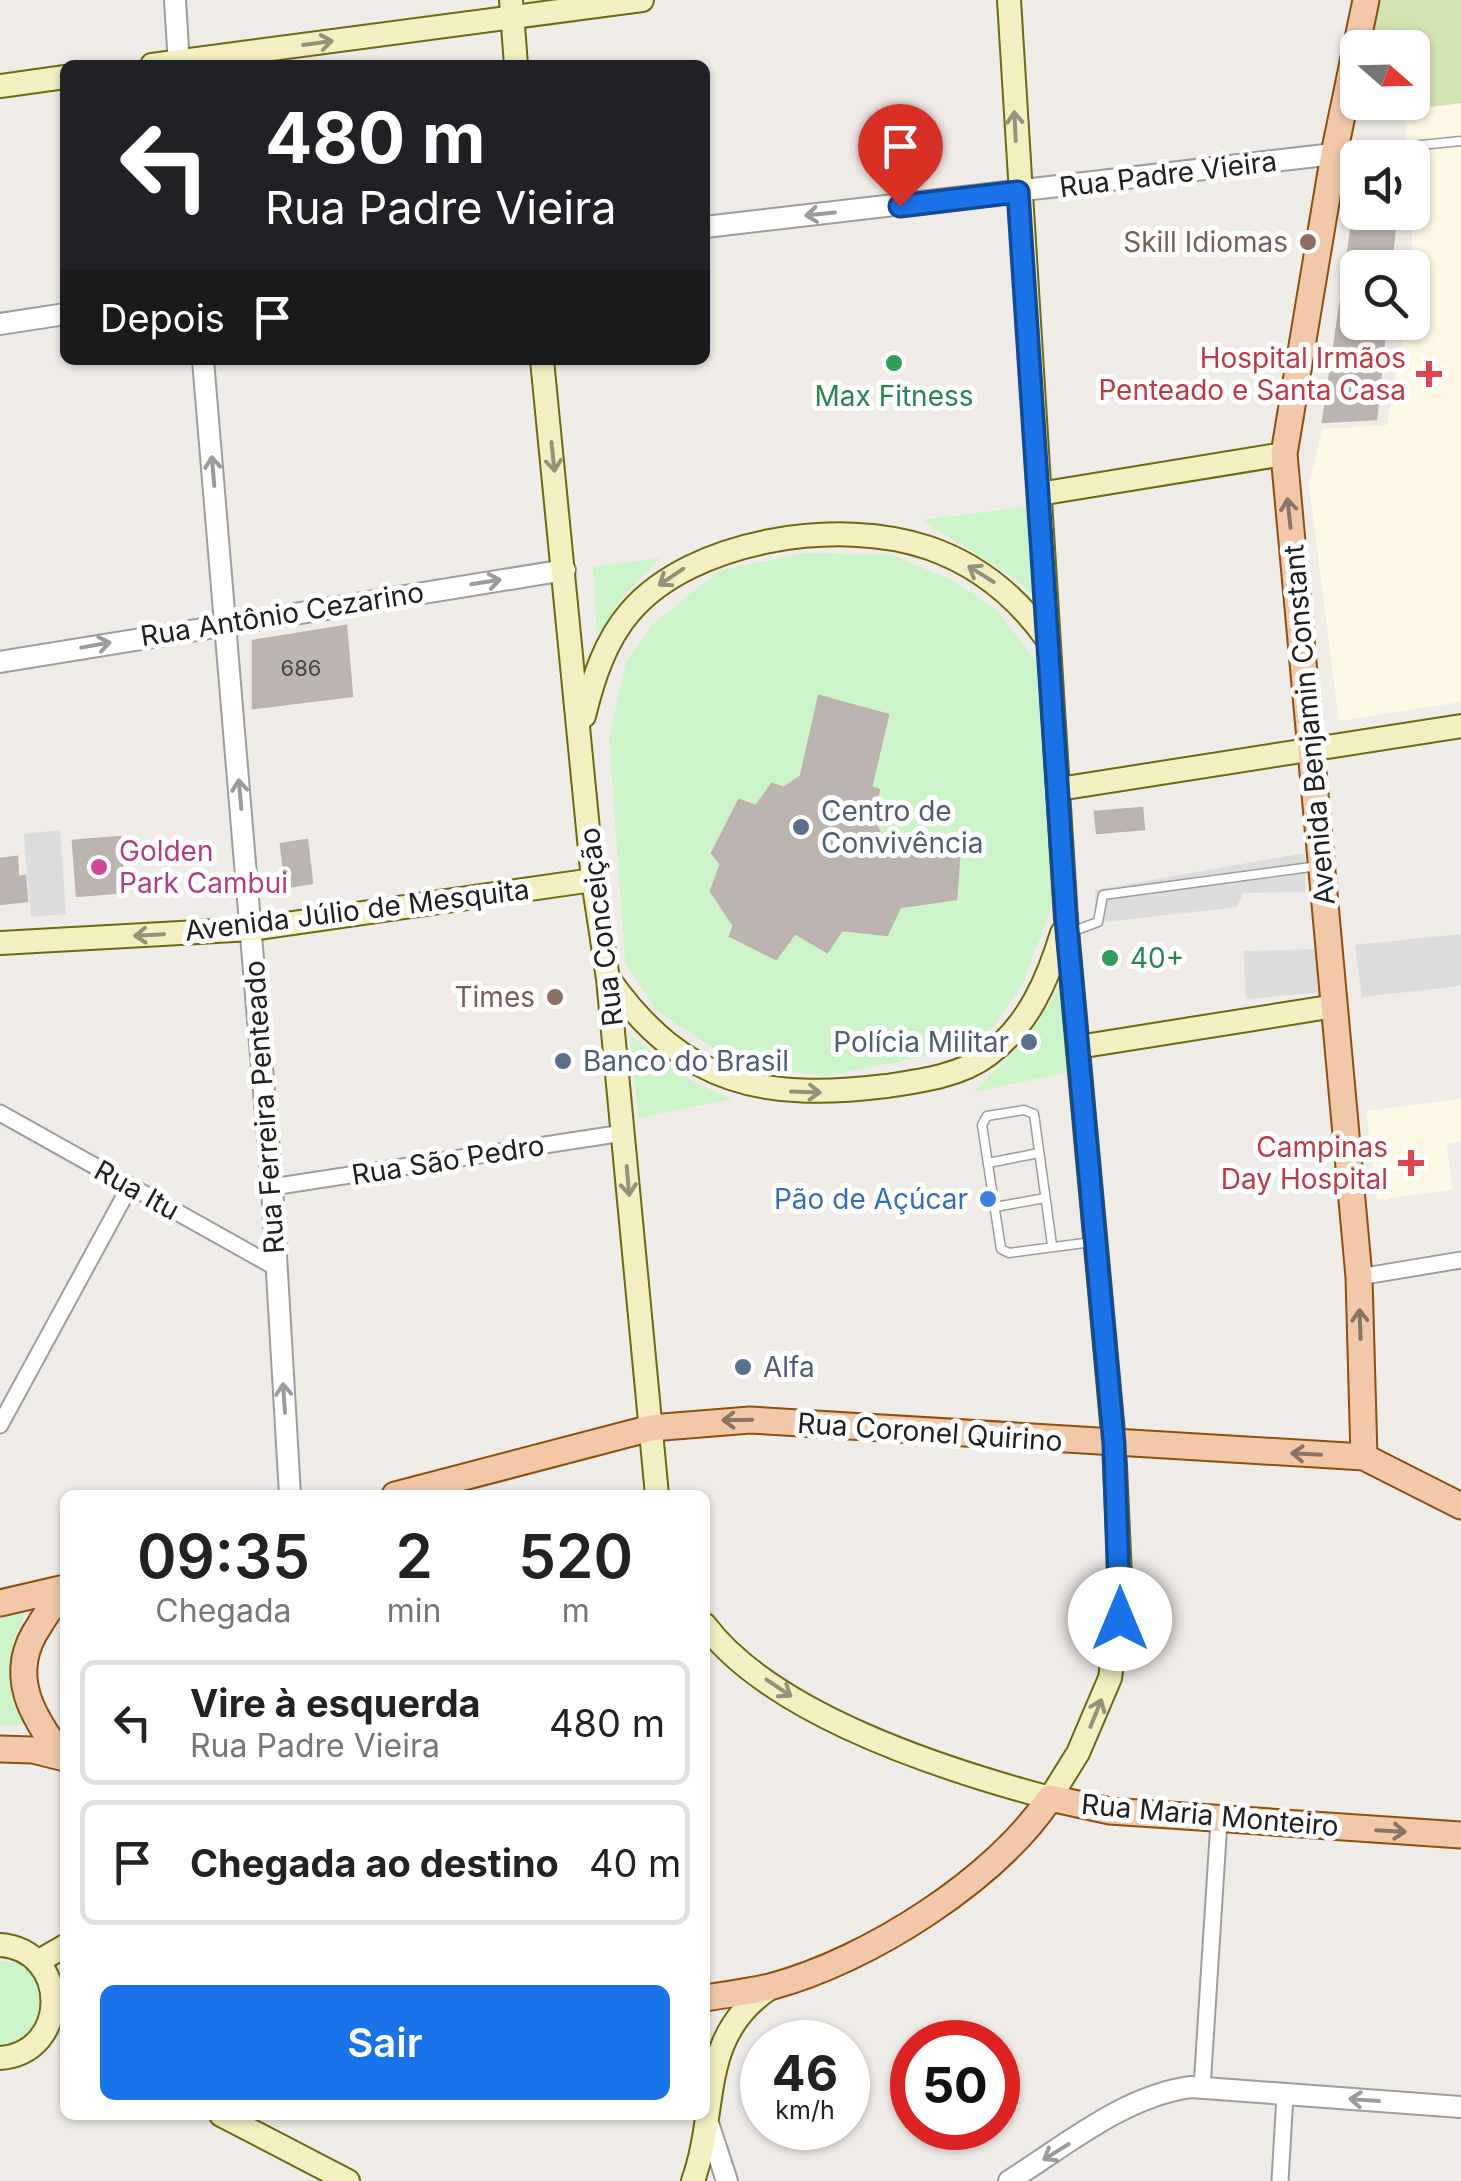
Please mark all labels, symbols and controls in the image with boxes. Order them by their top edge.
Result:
north arrow [1340,30,1430,120]
map controls [1340,30,1430,340]
one-way arrow [302,33,334,51]
text: 480 m [265,95,486,180]
icon: left [100,100,230,230]
pin [858,104,943,207]
one-way arrow [1005,110,1024,142]
icon: arrive [873,119,928,174]
button: sound [1340,140,1430,230]
street label: Rua Padre Vieira [1057,144,1279,204]
text: Rua Padre Vieira [265,180,616,235]
one-way arrow [804,205,836,224]
place label: Skill Idiomas [1123,225,1288,259]
marker: Skill Idiomas [1297,231,1319,253]
button: search [1340,250,1430,340]
icon: arrive [245,290,300,345]
text: Depois [100,295,225,341]
place label: Hospital Irmãos Penteado e Santa Casa [1098,341,1406,407]
marker: Max Fitness [883,352,905,374]
marker: Hospital Irmãos Penteado e Santa Casa [1416,361,1442,387]
place label: Max Fitness [814,379,974,413]
one-way arrow [544,440,563,473]
one-way arrow [203,455,222,487]
one-way arrow [1279,497,1298,529]
street label: Avenida Benjamin Constant [1276,543,1342,907]
one-way arrow [967,564,995,585]
one-way arrow [658,566,686,587]
one-way arrow [469,572,502,591]
street label: Rua Antônio Cezarino [138,575,426,653]
one-way arrow [79,635,112,654]
house number: 686 [281,655,321,681]
one-way arrow [231,779,250,811]
place label: Centro de Convivência [821,794,983,860]
marker: Centro de Convivência [790,816,812,838]
street label: Rua Conceição [572,826,630,1028]
place label: Golden Park Cambui [119,834,288,900]
marker: Golden Park Cambui [88,856,110,878]
street label: Avenida Júlio de Mesquita [183,872,531,948]
one-way arrow [134,926,166,945]
place label: 40+ [1130,941,1184,975]
marker: 40+ [1099,947,1121,969]
street label: Rua Ferreira Penteado [237,959,291,1255]
place label: Times [455,980,535,1014]
marker: Times [544,986,566,1008]
place label: Polícia Militar [833,1025,1009,1059]
marker: Polícia Militar [1018,1031,1040,1053]
place label: Banco do Brasil [583,1044,789,1078]
marker: Banco do Brasil [552,1050,574,1072]
one-way arrow [789,1082,821,1101]
street label: Rua São Pedro [349,1128,547,1192]
place label: Campinas Day Hospital [1221,1130,1388,1196]
marker: Campinas Day Hospital [1398,1150,1424,1176]
street label: Rua Itu [89,1153,185,1227]
one-way arrow [618,1164,637,1196]
place label: Pão de Açúcar [774,1182,968,1216]
marker: Pão de Açúcar [977,1188,999,1210]
one-way arrow [1351,1309,1370,1341]
place label: Alfa [763,1350,815,1384]
marker: Alfa [732,1356,754,1378]
one-way arrow [274,1382,293,1414]
street label: Rua Coronel Quirino [796,1406,1064,1458]
one-way arrow [721,1411,753,1430]
one-way arrow [1290,1444,1322,1463]
text: 09:35 [137,1520,310,1592]
text: 2 [395,1520,433,1592]
text: 520 [518,1520,633,1592]
position arrow [1068,1567,1172,1671]
text: Chegada [155,1591,291,1630]
text: min [387,1591,441,1630]
text: m [562,1591,590,1630]
one-way arrow [764,1677,792,1698]
text: Vire à esquerda [190,1680,481,1726]
icon: left [105,1695,160,1750]
one-way arrow [1089,1698,1107,1728]
text: 480 m [549,1700,665,1746]
text: Rua Padre Vieira [190,1726,440,1765]
street label: Rua Maria Monteiro [1080,1787,1340,1843]
one-way arrow [1374,1822,1406,1841]
icon: arrive [105,1835,160,1890]
text: Chegada ao destino [190,1840,559,1886]
text: 40 m [589,1840,681,1886]
button: Sair [100,1985,670,2100]
speed limit sign: 50 [890,2020,1020,2150]
text: 46 [772,2043,838,2103]
one-way arrow [1348,2090,1380,2109]
text: km/h [775,2095,835,2125]
one-way arrow [1042,2141,1071,2162]

